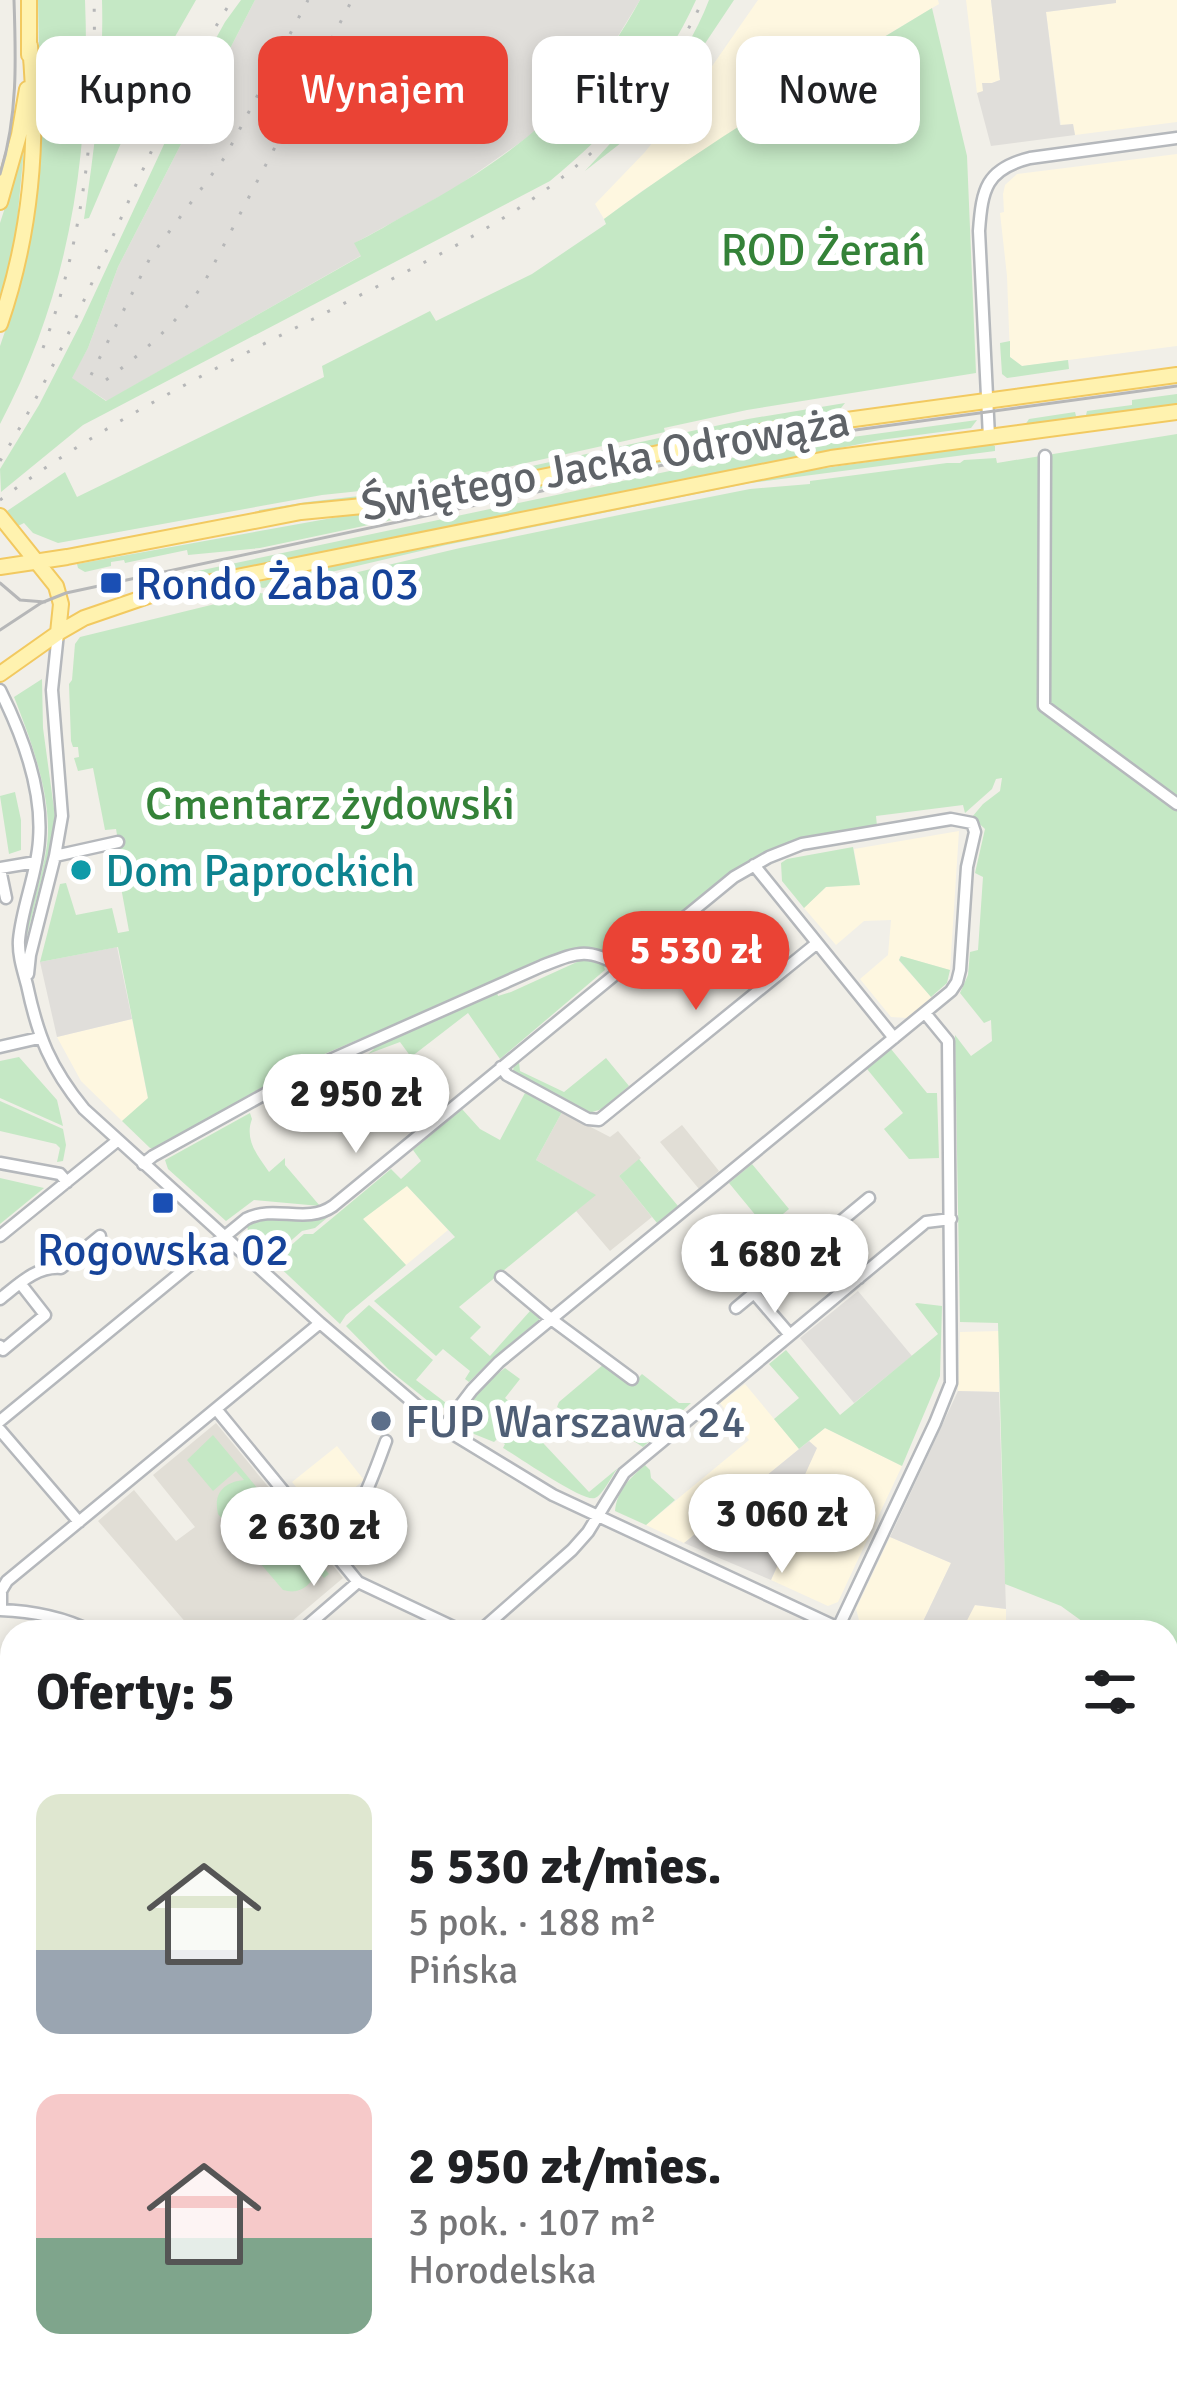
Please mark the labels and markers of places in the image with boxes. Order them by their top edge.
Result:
place label: Rondo Żaba 03 [135,557,419,612]
marker: Rondo Żaba 03 [98,570,124,596]
place label: Dom Paprockich [105,844,415,899]
marker: Dom Paprockich [68,857,94,883]
pin: 5 530 zł [572,911,820,1013]
pin: 2 950 zł [232,1054,480,1156]
marker: Rogowska 02 [150,1190,176,1216]
pin: 1 680 zł [651,1214,899,1316]
place label: Rogowska 02 [37,1223,289,1278]
place label: FUP Warszawa 24 [405,1395,745,1450]
marker: FUP Warszawa 24 [368,1408,394,1434]
pin: 3 060 zł [658,1474,906,1576]
pin: 2 630 zł [190,1487,438,1589]

